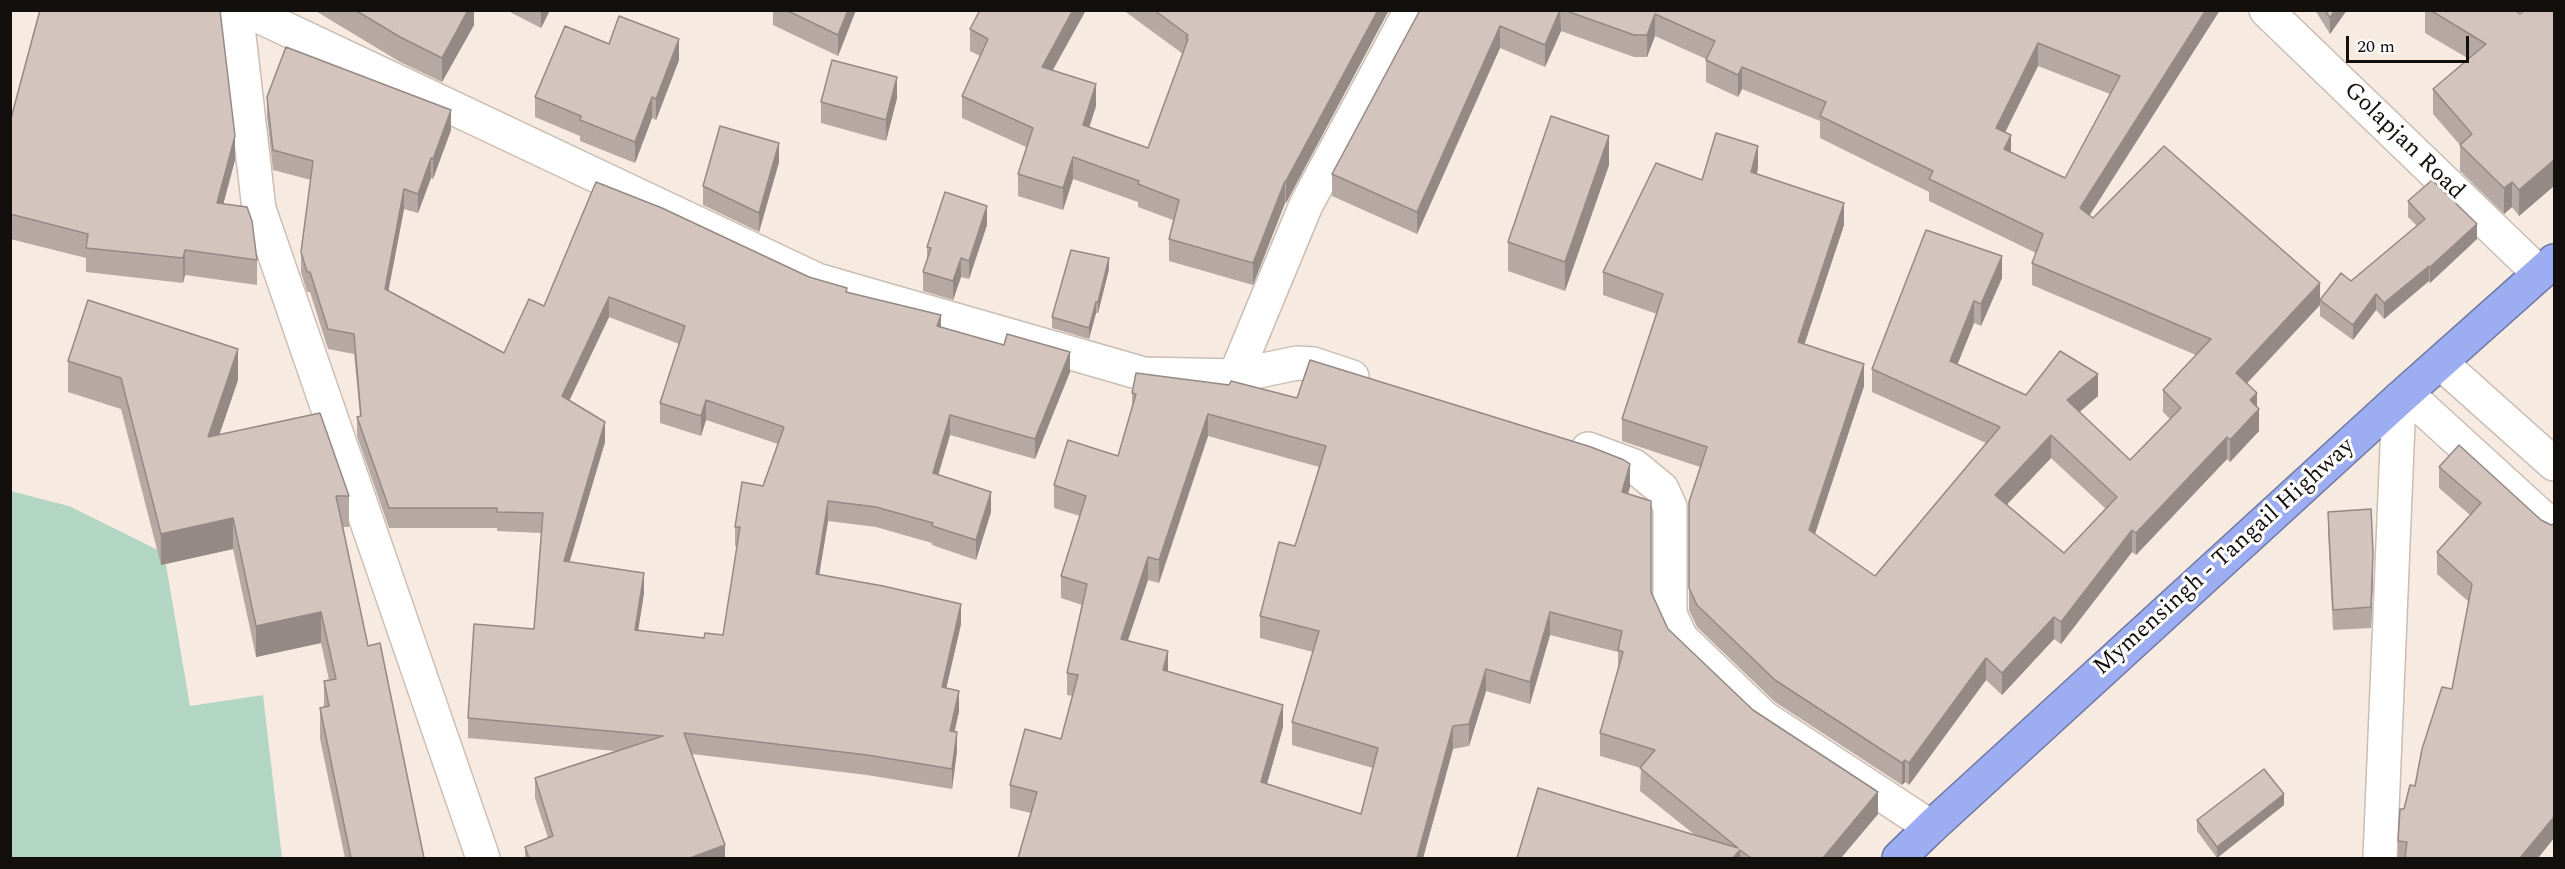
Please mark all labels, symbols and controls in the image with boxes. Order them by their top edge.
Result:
scale bar [2349,24,2472,62]
text: 20 m [2357,33,2395,60]
street label: Golapjan Road [2336,77,2470,207]
street label: Mymensingh - Tangail Highway [2089,433,2361,683]

